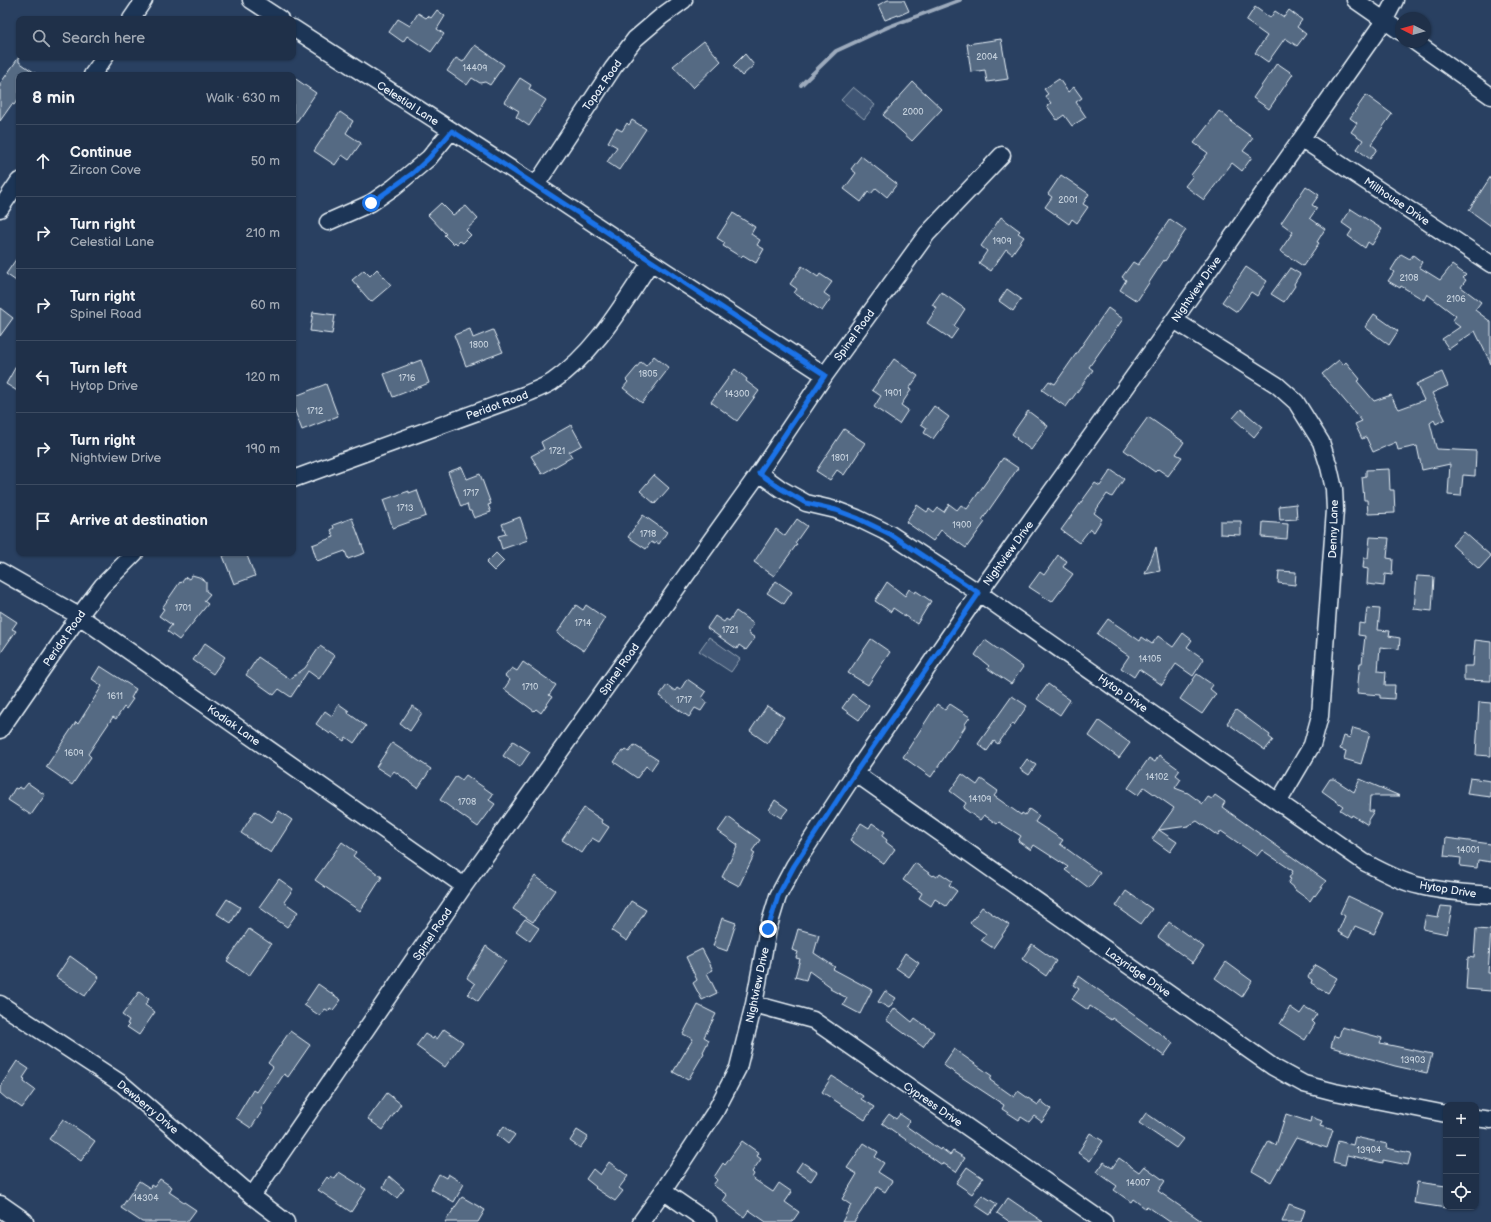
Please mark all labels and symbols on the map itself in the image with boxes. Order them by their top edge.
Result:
north arrow [1395,12,1431,48]
house number: 2004 [976,52,998,63]
street label: Topaz Road [580,57,625,113]
house number: 14409 [463,63,487,74]
street label: Celestial Lane [374,79,442,129]
house number: 2000 [902,107,924,118]
street label: Millhouse Drive [1362,175,1432,228]
route start [362,194,380,212]
house number: 2001 [1058,195,1078,206]
house number: 1909 [992,236,1012,247]
street label: Nightview Drive [1169,254,1224,325]
house number: 2108 [1399,273,1419,284]
house number: 2106 [1446,294,1466,305]
street label: Spinel Road [831,307,877,364]
house number: 1800 [469,340,489,351]
house number: 1805 [638,369,658,380]
house number: 1716 [399,373,416,384]
street label: Peridot Road [464,388,530,423]
house number: 1901 [884,388,902,399]
house number: 14300 [724,389,750,400]
house number: 1712 [307,406,324,417]
house number: 1721 [549,446,565,457]
house number: 1801 [831,453,849,464]
house number: 1717 [463,488,479,499]
street label: Denny Lane [1326,499,1341,559]
house number: 1713 [397,503,414,514]
street label: Nightview Drive [980,518,1037,588]
house number: 1900 [952,520,972,531]
house number: 1718 [640,529,656,540]
house number: 1701 [175,603,191,614]
street label: Peridot Road [40,608,88,669]
house number: 1714 [575,618,592,629]
house number: 1721 [722,625,738,636]
street label: Spinel Road [597,641,642,698]
house number: 14105 [1139,654,1161,665]
street label: Hytop Drive [1095,672,1150,715]
house number: 1710 [522,682,538,693]
house number: 1611 [107,691,123,702]
house number: 1717 [676,695,692,706]
street label: Kodiak Lane [205,702,263,749]
house number: 1609 [64,748,84,759]
house number: 14102 [1145,772,1169,783]
house number: 14109 [969,794,991,805]
house number: 1708 [458,797,476,808]
house number: 14001 [1456,845,1480,856]
street label: Hytop Drive [1418,879,1478,900]
street label: Spinel Road [410,906,455,963]
route end [759,920,777,938]
street label: Lazyridge Drive [1102,945,1173,1000]
street label: Nightview Drive [743,946,772,1024]
house number: 13903 [1400,1055,1426,1066]
street label: Dewberry Drive [114,1078,181,1137]
street label: Cypress Drive [901,1079,965,1130]
house number: 13904 [1356,1145,1382,1156]
house number: 14007 [1126,1178,1151,1189]
house number: 14304 [133,1193,159,1204]

